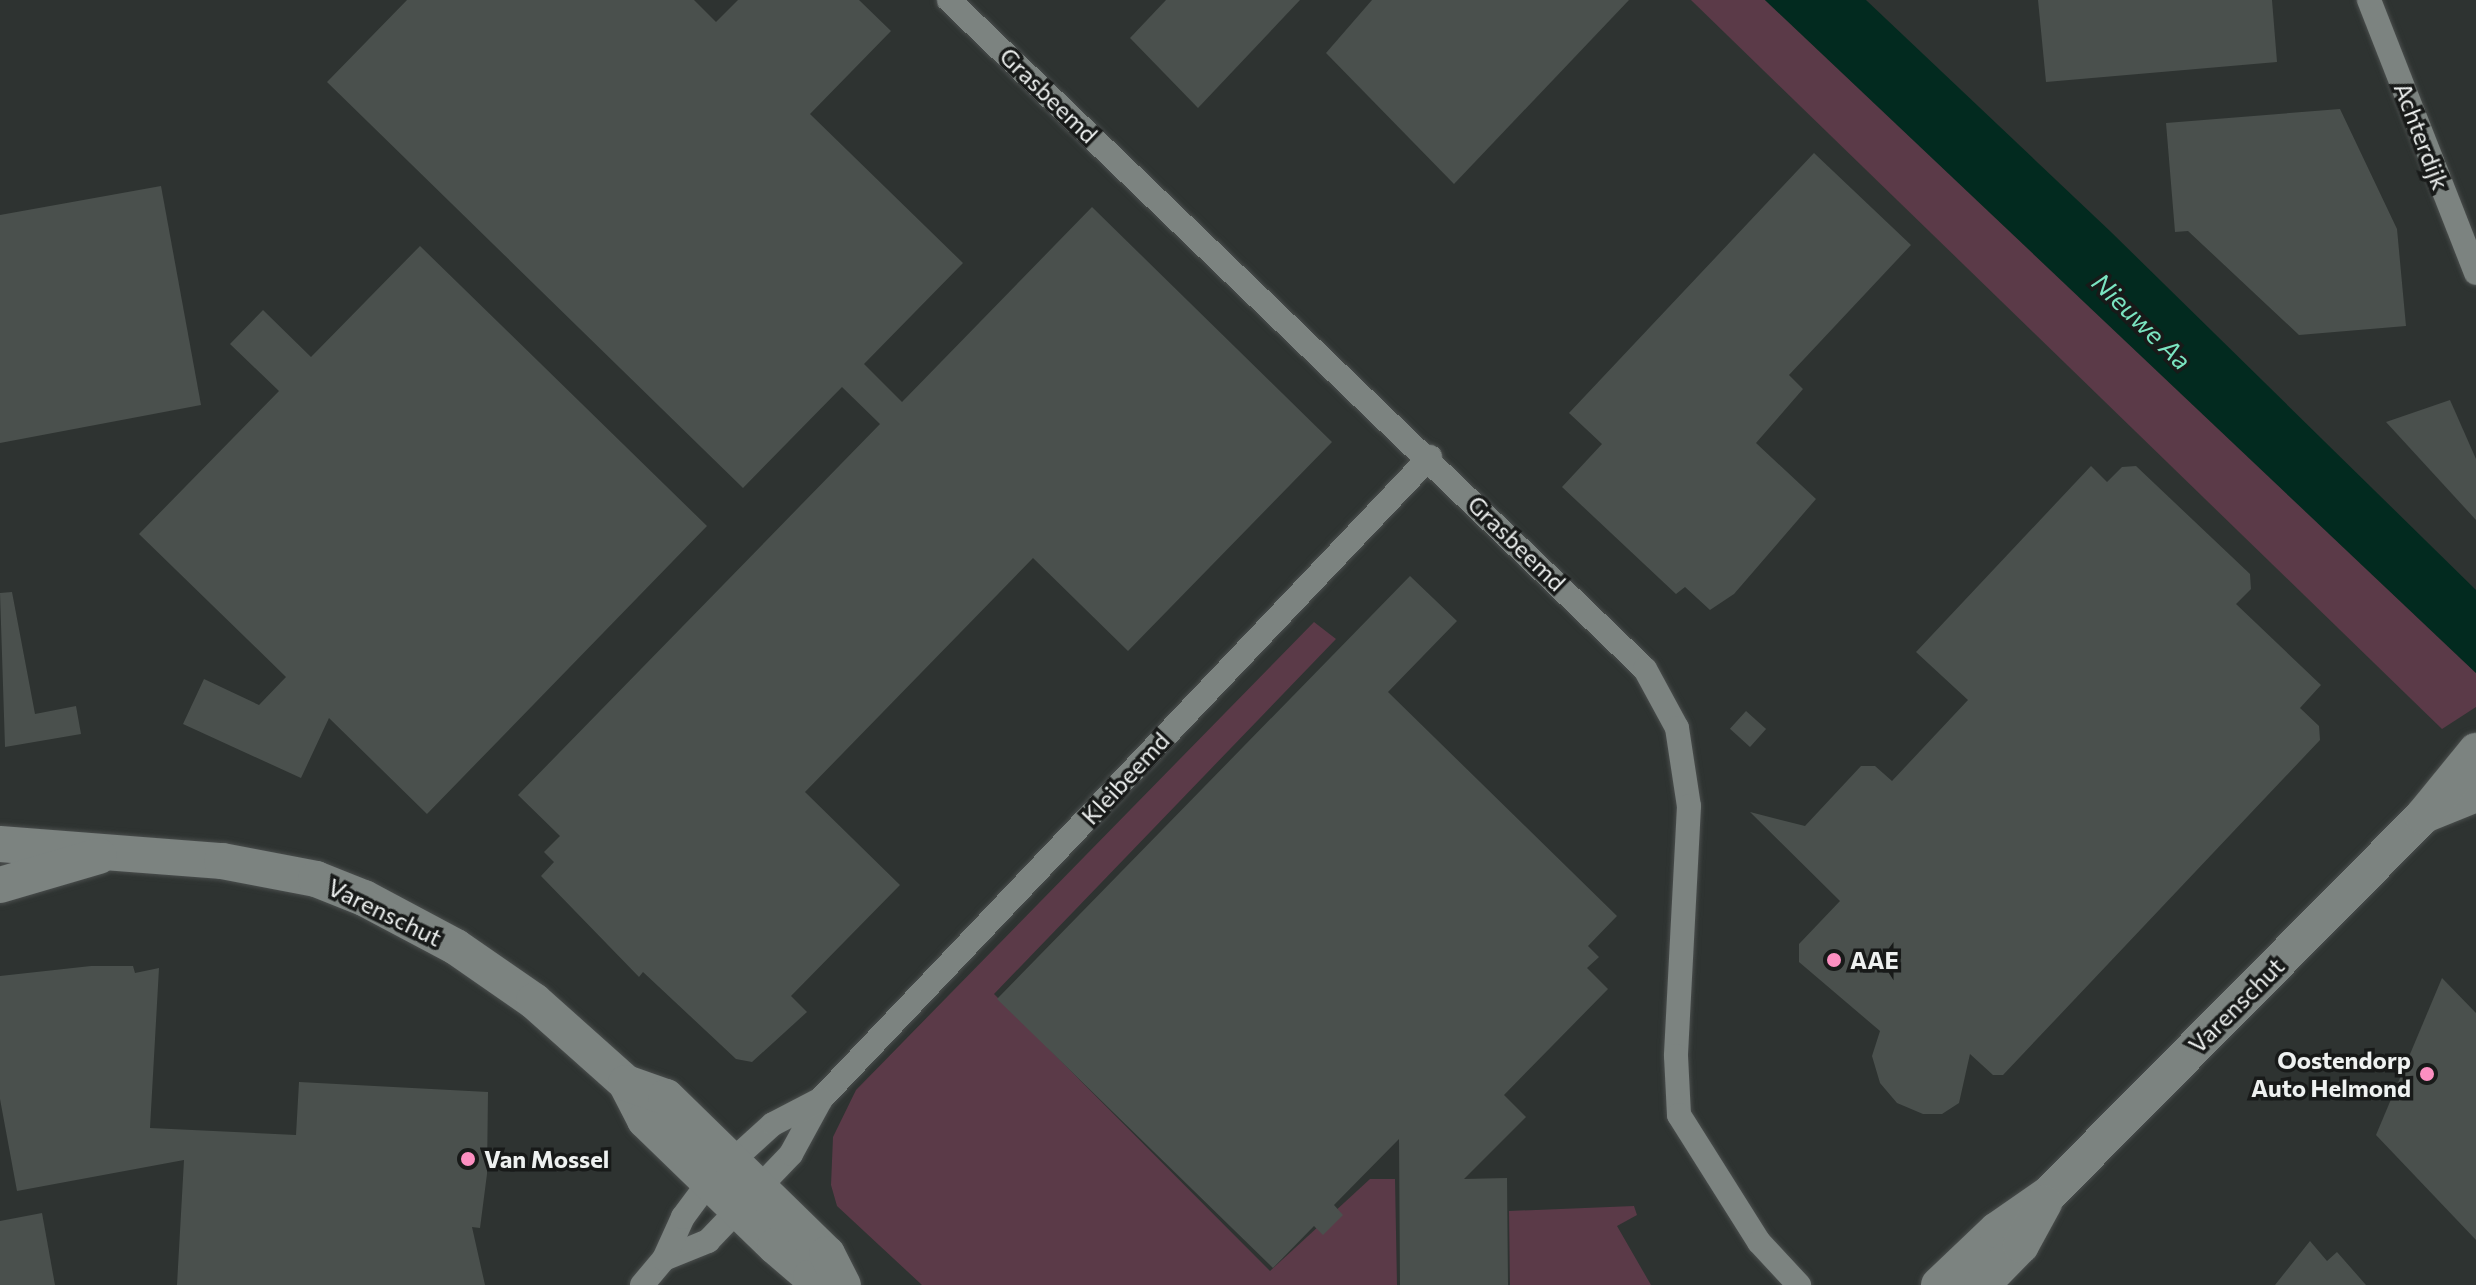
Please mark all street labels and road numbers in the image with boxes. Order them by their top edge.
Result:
street label: Grasbeemd [994,41,1104,149]
street label: Achterdijk [2388,78,2456,194]
street label: Grasbeemd [1462,489,1572,597]
street label: Kleibeemd [1075,726,1175,830]
street label: Varenschut [323,872,447,952]
street label: Varenschut [2182,951,2290,1059]

